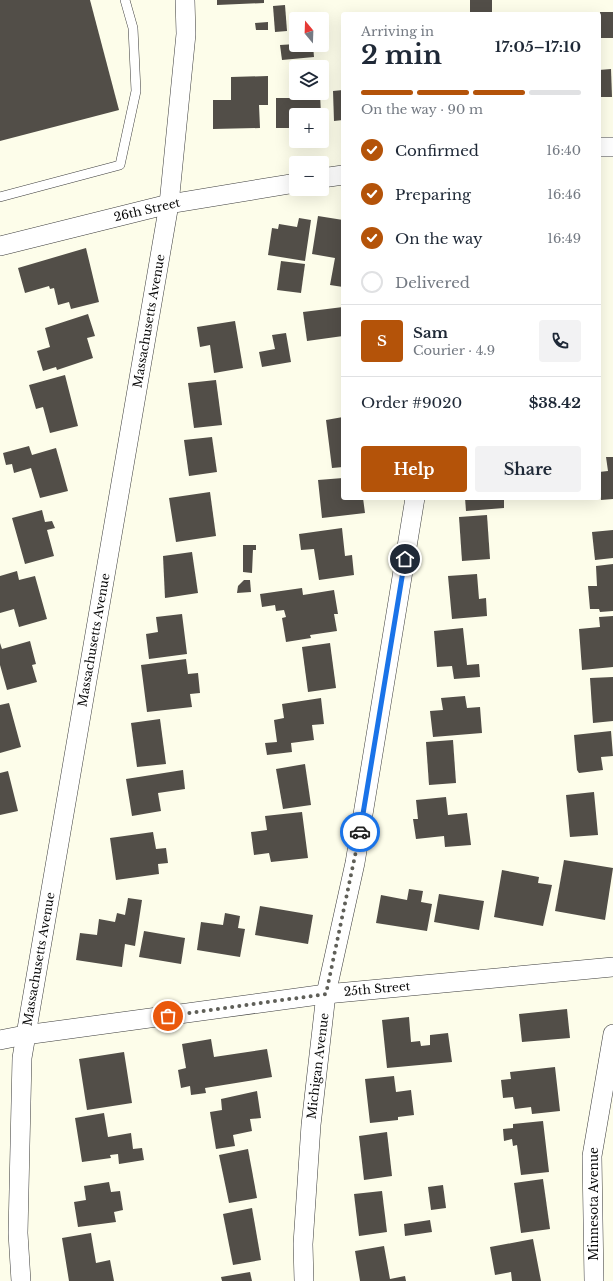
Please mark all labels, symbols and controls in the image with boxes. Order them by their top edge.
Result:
north arrow [289,12,329,52]
map controls [289,12,329,196]
text: Arriving in [361,23,434,40]
text: 17:05–17:10 [495,37,581,56]
text: 2 min [361,39,442,71]
button: layers [289,60,329,100]
text: On the way · 90 m [361,101,483,118]
button: + [289,108,329,148]
icon: check [361,139,383,161]
text: Confirmed [395,141,479,160]
text: 16:40 [546,142,581,159]
button: − [289,156,329,196]
icon: check [361,183,383,205]
text: Preparing [395,185,471,204]
text: 16:46 [547,186,581,203]
street label: 26th Street [112,195,182,224]
icon: check [361,227,383,249]
text: On the way [395,229,483,248]
text: 16:49 [547,230,581,247]
street label: Massachusetts Avenue [129,253,168,389]
text: Delivered [395,273,470,292]
button: phone [539,320,581,362]
text: Sam [413,323,448,342]
text: S [377,331,387,350]
text: Courier · 4.9 [413,342,495,359]
text: Order #9020 [361,393,462,412]
text: $38.42 [529,393,581,412]
button: Help [361,446,467,492]
button: Share [475,446,581,492]
pin [388,542,422,576]
icon: home [394,548,416,570]
street label: Massachusetts Avenue [74,572,113,708]
courier [340,812,380,852]
icon: car [349,821,371,843]
street label: Massachusetts Avenue [19,891,58,1027]
street label: 25th Street [343,978,411,999]
pin [151,999,185,1033]
icon: bag [157,1005,179,1027]
street label: Michigan Avenue [304,1012,331,1120]
street label: Minnesota Avenue [586,1147,601,1261]

